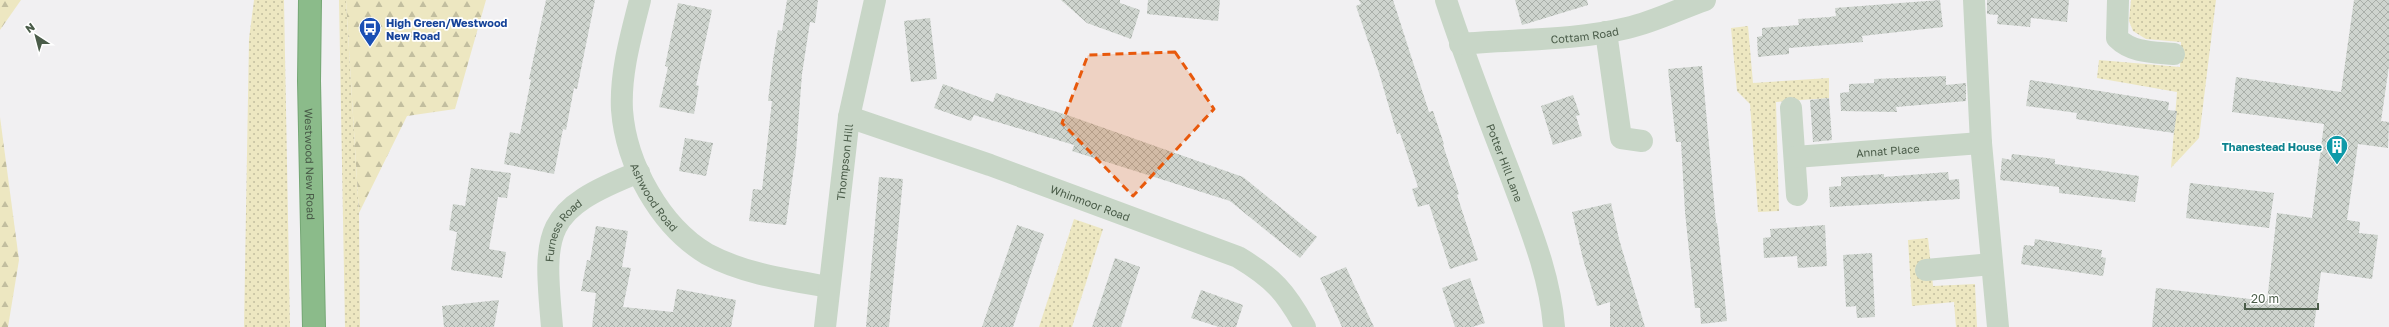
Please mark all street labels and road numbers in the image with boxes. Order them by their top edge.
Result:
street label: Cottam Road [1550,24,1620,45]
street label: Westwood New Road [303,108,318,220]
street label: Potter Hill Lane [1485,122,1526,203]
street label: Thompson Hill [833,123,855,201]
street label: Annat Place [1856,141,1920,159]
street label: Ashwood Road [629,161,681,234]
street label: Whinmoor Road [1049,182,1132,223]
street label: Furness Road [542,196,584,262]

